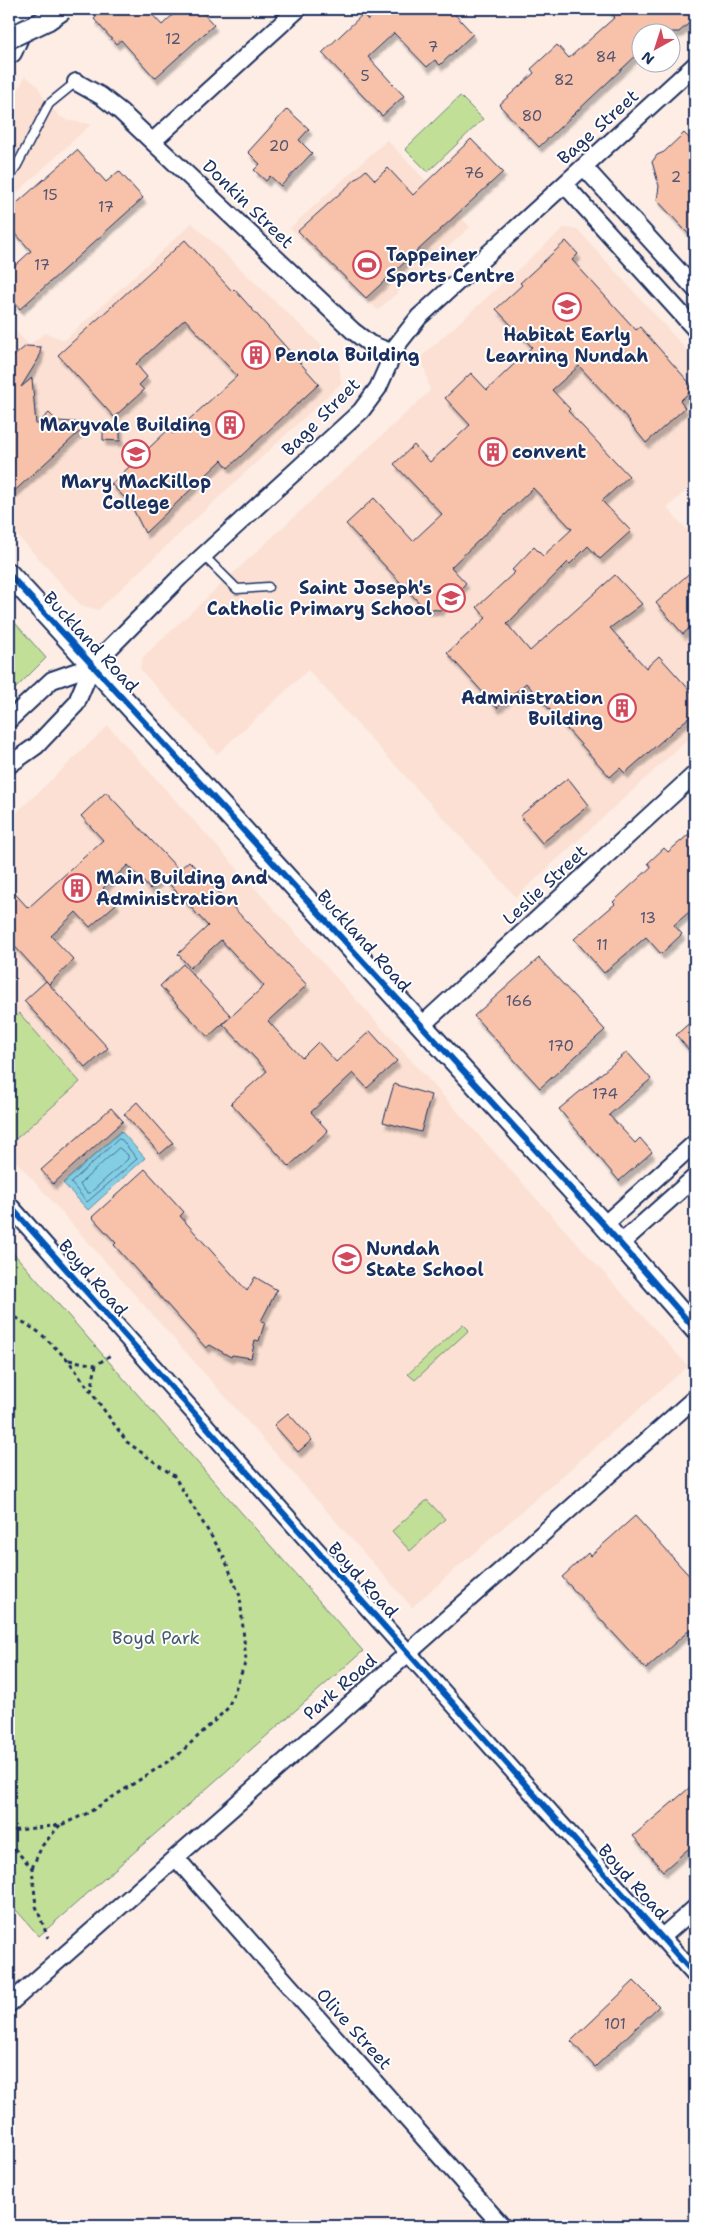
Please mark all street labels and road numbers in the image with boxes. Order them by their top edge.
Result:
street label: Bage Street [552,84,644,170]
street label: Donkin Street [197,154,299,254]
street label: Bage Street [277,373,365,461]
street label: Buckland Road [38,586,144,698]
street label: Leslie Street [498,840,593,930]
street label: Buckland Road [312,885,416,997]
street label: Boyd Road [53,1235,133,1321]
street label: Boyd Road [323,1537,403,1623]
street label: Park Road [298,1648,382,1726]
street label: Boyd Road [593,1839,673,1925]
street label: Olive Street [311,1983,397,2075]

